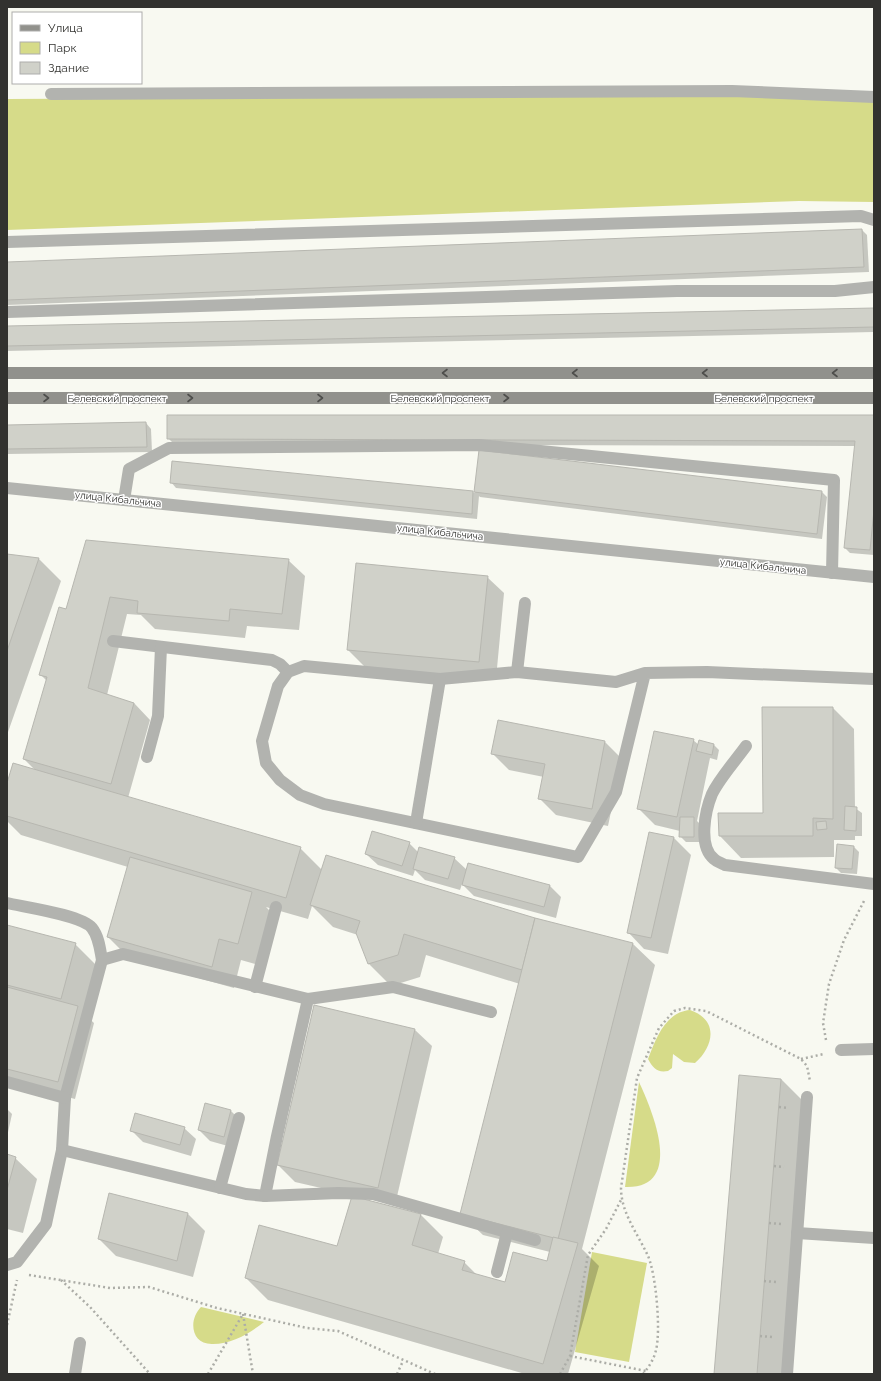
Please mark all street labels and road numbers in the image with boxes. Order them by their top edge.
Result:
street label: Белевский проспект [67,393,167,404]
street label: Белевский проспект [390,393,490,404]
street label: Белевский проспект [714,393,814,404]
street label: улица Кибальчича [74,489,162,509]
street label: улица Кибальчича [396,522,484,542]
street label: улица Кибальчича [719,556,807,576]

